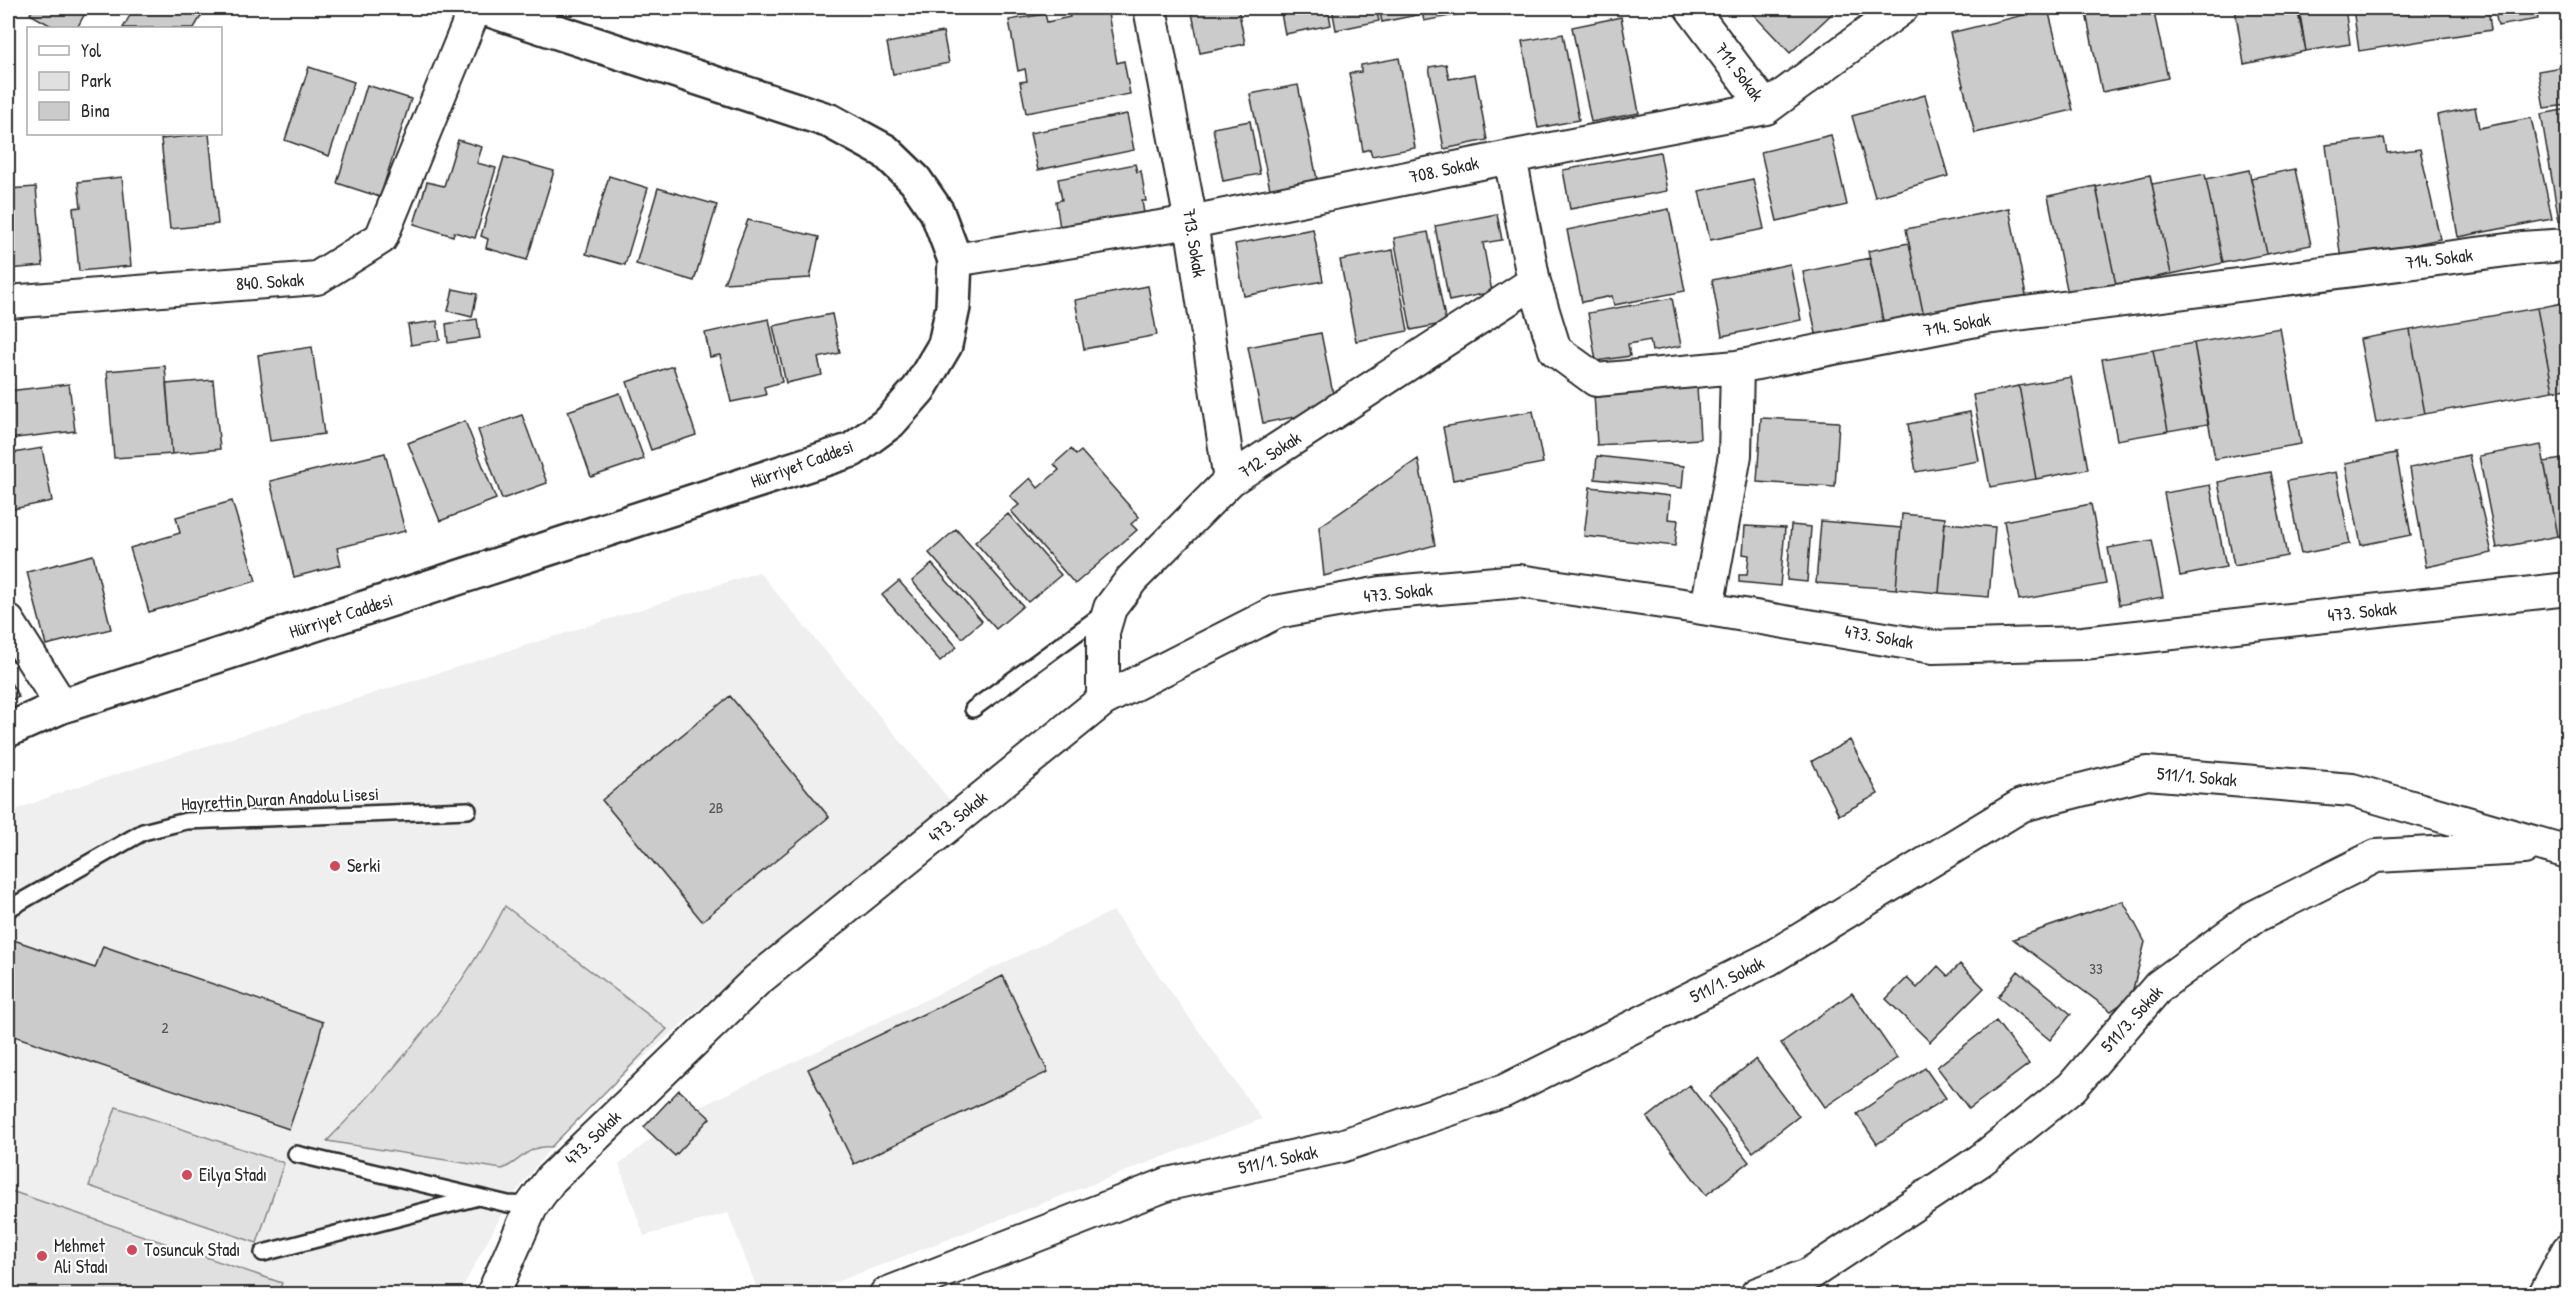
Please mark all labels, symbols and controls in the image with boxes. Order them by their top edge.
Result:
legend [27,27,222,135]
street label: 711. Sokak [1709,37,1770,107]
text: Yol [81,38,101,63]
text: Park [81,68,112,93]
text: Bina [81,98,109,123]
street label: 708. Sokak [1407,150,1481,189]
street label: 713. Sokak [1177,207,1212,279]
street label: 714. Sokak [2404,242,2475,275]
street label: 840. Sokak [235,267,305,296]
street label: 714. Sokak [1921,306,1993,343]
street label: 712. Sokak [1234,425,1306,484]
street label: Hürriyet Caddesi [747,433,857,494]
street label: 473. Sokak [1362,576,1434,609]
street label: Hürriyet Caddesi [286,587,396,644]
street label: 473. Sokak [2326,595,2398,628]
street label: 473. Sokak [1843,618,1916,655]
street label: 511/1. Sokak [2156,761,2239,793]
street label: Hayrettin Duran Anadolu Lisesi [180,781,380,816]
street label: 473. Sokak [923,785,993,848]
house number: 2B [709,797,723,818]
place label: Serki [347,853,381,878]
marker: Serki [328,859,342,873]
street label: 511/1. Sokak [1685,950,1769,1009]
house number: 33 [2089,958,2103,979]
street label: 511/3. Sokak [2095,979,2169,1057]
house number: 2 [161,1017,169,1038]
street label: 473. Sokak [559,1104,627,1171]
street label: 511/1. Sokak [1236,1139,1320,1180]
place label: Eilya Stadı [199,1162,267,1187]
marker: Eilya Stadı [180,1168,194,1182]
place label: Mehmet Ali Stadı [54,1233,108,1279]
place label: Tosuncuk Stadı [144,1237,240,1262]
marker: Tosuncuk Stadı [125,1243,139,1257]
marker: Mehmet Ali Stadı [35,1249,49,1263]

